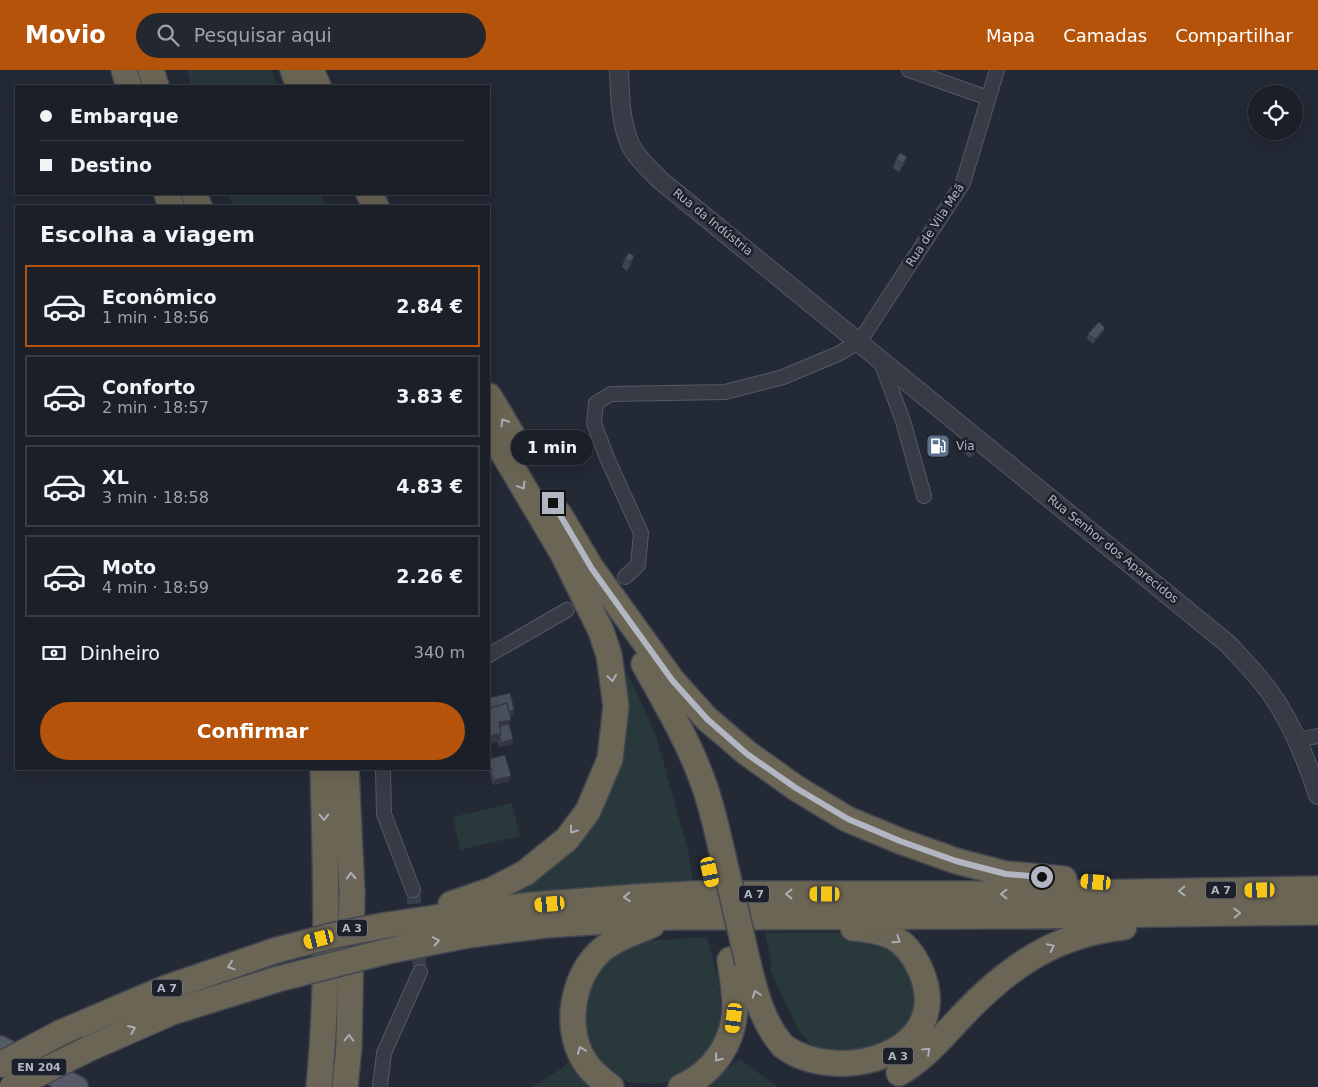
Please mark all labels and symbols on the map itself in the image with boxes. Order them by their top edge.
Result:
street label: Rua de Vila Meã [903,181,967,269]
street label: Rua da Indústria [670,186,756,258]
one-way arrow [501,418,511,427]
callout: 1 min [512,430,594,466]
fuel station icon: Via [925,433,951,459]
place label: Via [956,439,975,453]
one-way arrow [516,480,526,489]
route end [542,492,564,514]
street label: Rua Senhor dos Aparecidos [1045,492,1181,606]
one-way arrow [606,674,617,682]
one-way arrow [319,814,330,822]
one-way arrow [571,824,579,833]
car [699,856,720,888]
route start [1031,866,1053,888]
one-way arrow [346,872,357,880]
car [1080,873,1111,891]
road number: A 7 [1206,882,1236,898]
car [1244,882,1275,898]
road number: A 7 [739,886,769,902]
one-way arrow [1178,886,1186,896]
car [810,887,840,902]
one-way arrow [785,889,793,899]
one-way arrow [1000,889,1008,899]
one-way arrow [623,892,631,903]
car [534,895,565,913]
one-way arrow [1234,908,1241,918]
road number: A 3 [337,920,367,936]
car [302,928,335,950]
one-way arrow [891,934,901,943]
one-way arrow [431,936,440,947]
one-way arrow [1045,943,1054,953]
one-way arrow [228,960,236,970]
road number: A 7 [152,980,182,996]
one-way arrow [752,990,762,999]
car [724,1002,743,1034]
one-way arrow [127,1025,136,1036]
one-way arrow [344,1034,354,1042]
one-way arrow [577,1046,587,1055]
road number: A 3 [883,1048,913,1064]
one-way arrow [922,1048,931,1057]
one-way arrow [716,1052,724,1061]
road number: EN 204 [12,1059,66,1076]

